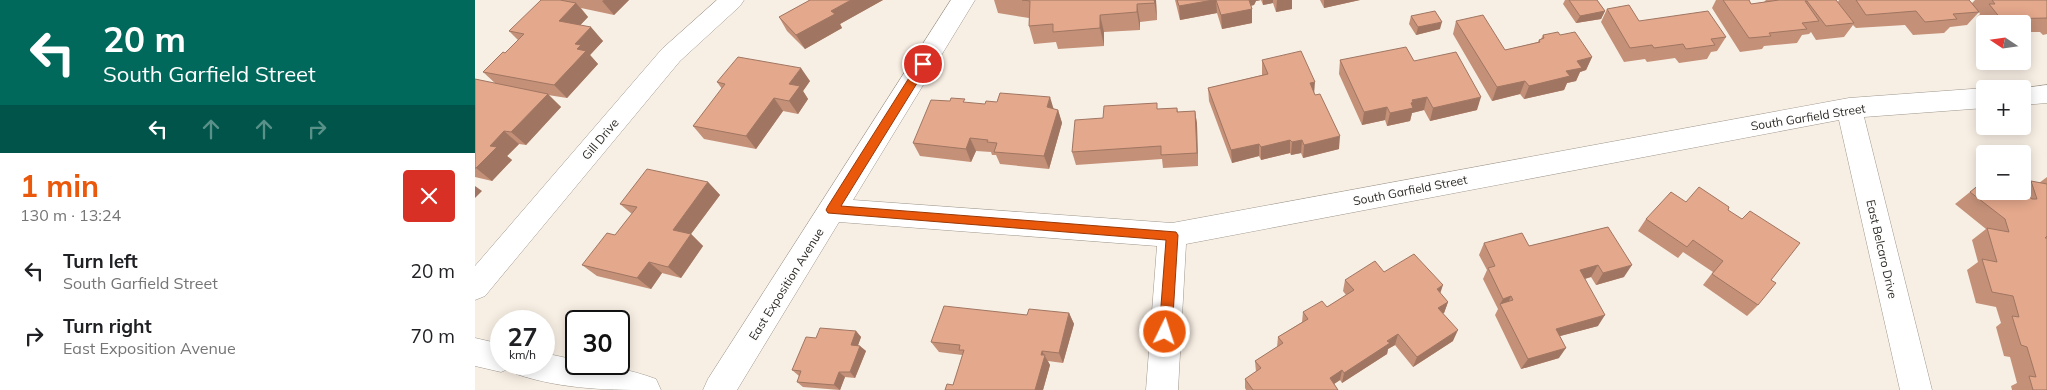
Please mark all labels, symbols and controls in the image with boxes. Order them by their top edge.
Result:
north arrow [1976,15,2031,70]
map controls [1976,15,2031,200]
text: 20 m [103,17,186,61]
icon: left [20,20,85,85]
pin [902,43,944,85]
icon: arrive [909,50,937,78]
text: South Garfield Street [103,60,316,88]
button: + [1976,80,2031,135]
street label: South Garfield Street [1750,101,1866,133]
icon: left [144,115,172,143]
icon: ahead [197,115,225,143]
icon: ahead [250,115,278,143]
icon: right [303,115,331,143]
street label: Gill Drive [578,115,622,163]
button: − [1976,145,2031,200]
text: 1 min [20,167,99,205]
button: close [403,170,455,222]
street label: South Garfield Street [1352,172,1468,208]
street label: East Belcaro Drive [1863,198,1901,300]
text: 130 m · 13:24 [20,205,121,225]
street label: East Exposition Avenue [745,225,827,343]
text: Turn left [63,249,138,273]
icon: left [20,257,48,285]
text: 20 m [411,259,455,283]
text: South Garfield Street [63,273,218,293]
position arrow [1138,305,1190,357]
speed limit sign: 30 [565,310,630,375]
text: Turn right [63,314,152,338]
text: 27 [507,321,538,352]
icon: right [20,322,48,350]
text: 70 m [411,324,455,348]
text: East Exposition Avenue [63,338,236,358]
text: km/h [509,347,536,362]

